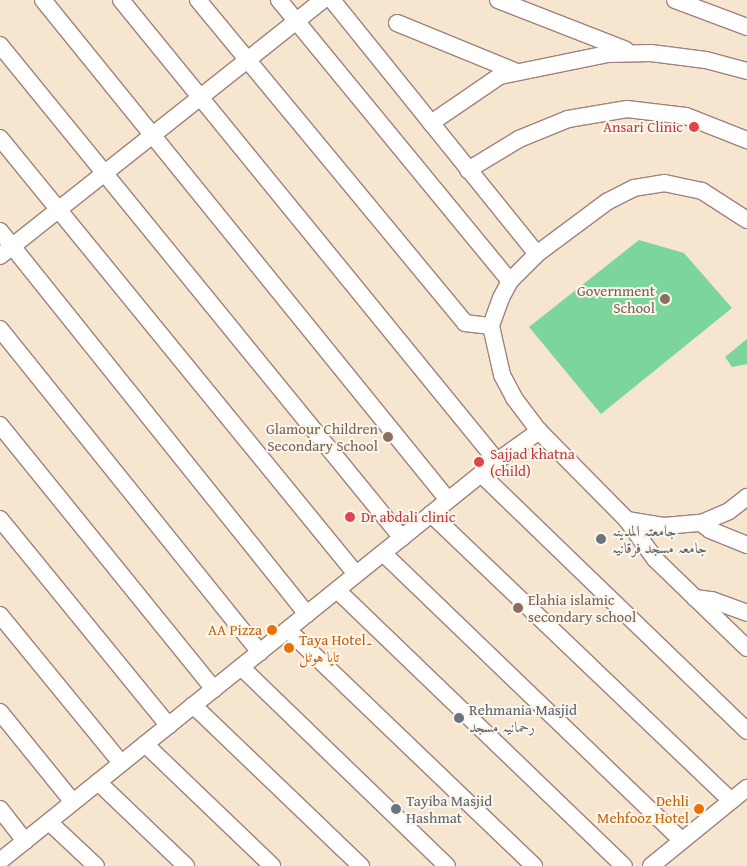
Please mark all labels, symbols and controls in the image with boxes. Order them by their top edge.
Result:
place label: Ansari Clinic [603,118,683,136]
marker: Ansari Clinic [687,120,701,134]
place label: Government School [577,281,655,316]
marker: Government School [659,293,671,305]
place label: Glamour Children Secondary School [266,419,378,454]
marker: Glamour Children Secondary School [382,431,394,443]
place label: Sajjad khatna (child) [490,444,575,479]
marker: Sajjad khatna (child) [472,455,486,469]
place label: Dr abdali clinic [361,508,455,526]
marker: Dr abdali clinic [343,510,357,524]
place label: جامعتہ المدینہ جامعہ مسجد فرقانیہ [611,521,707,556]
marker: جامعتہ المدینہ جامعہ مسجد فرقانیہ [595,533,607,545]
place label: Elahia islamic secondary school [528,590,636,625]
marker: Elahia islamic secondary school [512,602,524,614]
place label: AA Pizza [208,621,262,639]
marker: AA Pizza [266,624,278,636]
place label: Taya Hotel۔ تایا ہوٹل [299,630,373,665]
marker: Taya Hotel۔ تایا ہوٹل [283,642,295,654]
place label: Rehmania Masjid رحمانیہ مسجد [469,700,577,735]
marker: Rehmania Masjid رحمانیہ مسجد [453,712,465,724]
place label: Tayiba Masjid Hashmat [406,791,492,826]
place label: Dehli Mehfooz Hotel [597,791,689,826]
marker: Tayiba Masjid Hashmat [390,803,402,815]
marker: Dehli Mehfooz Hotel [693,803,705,815]

